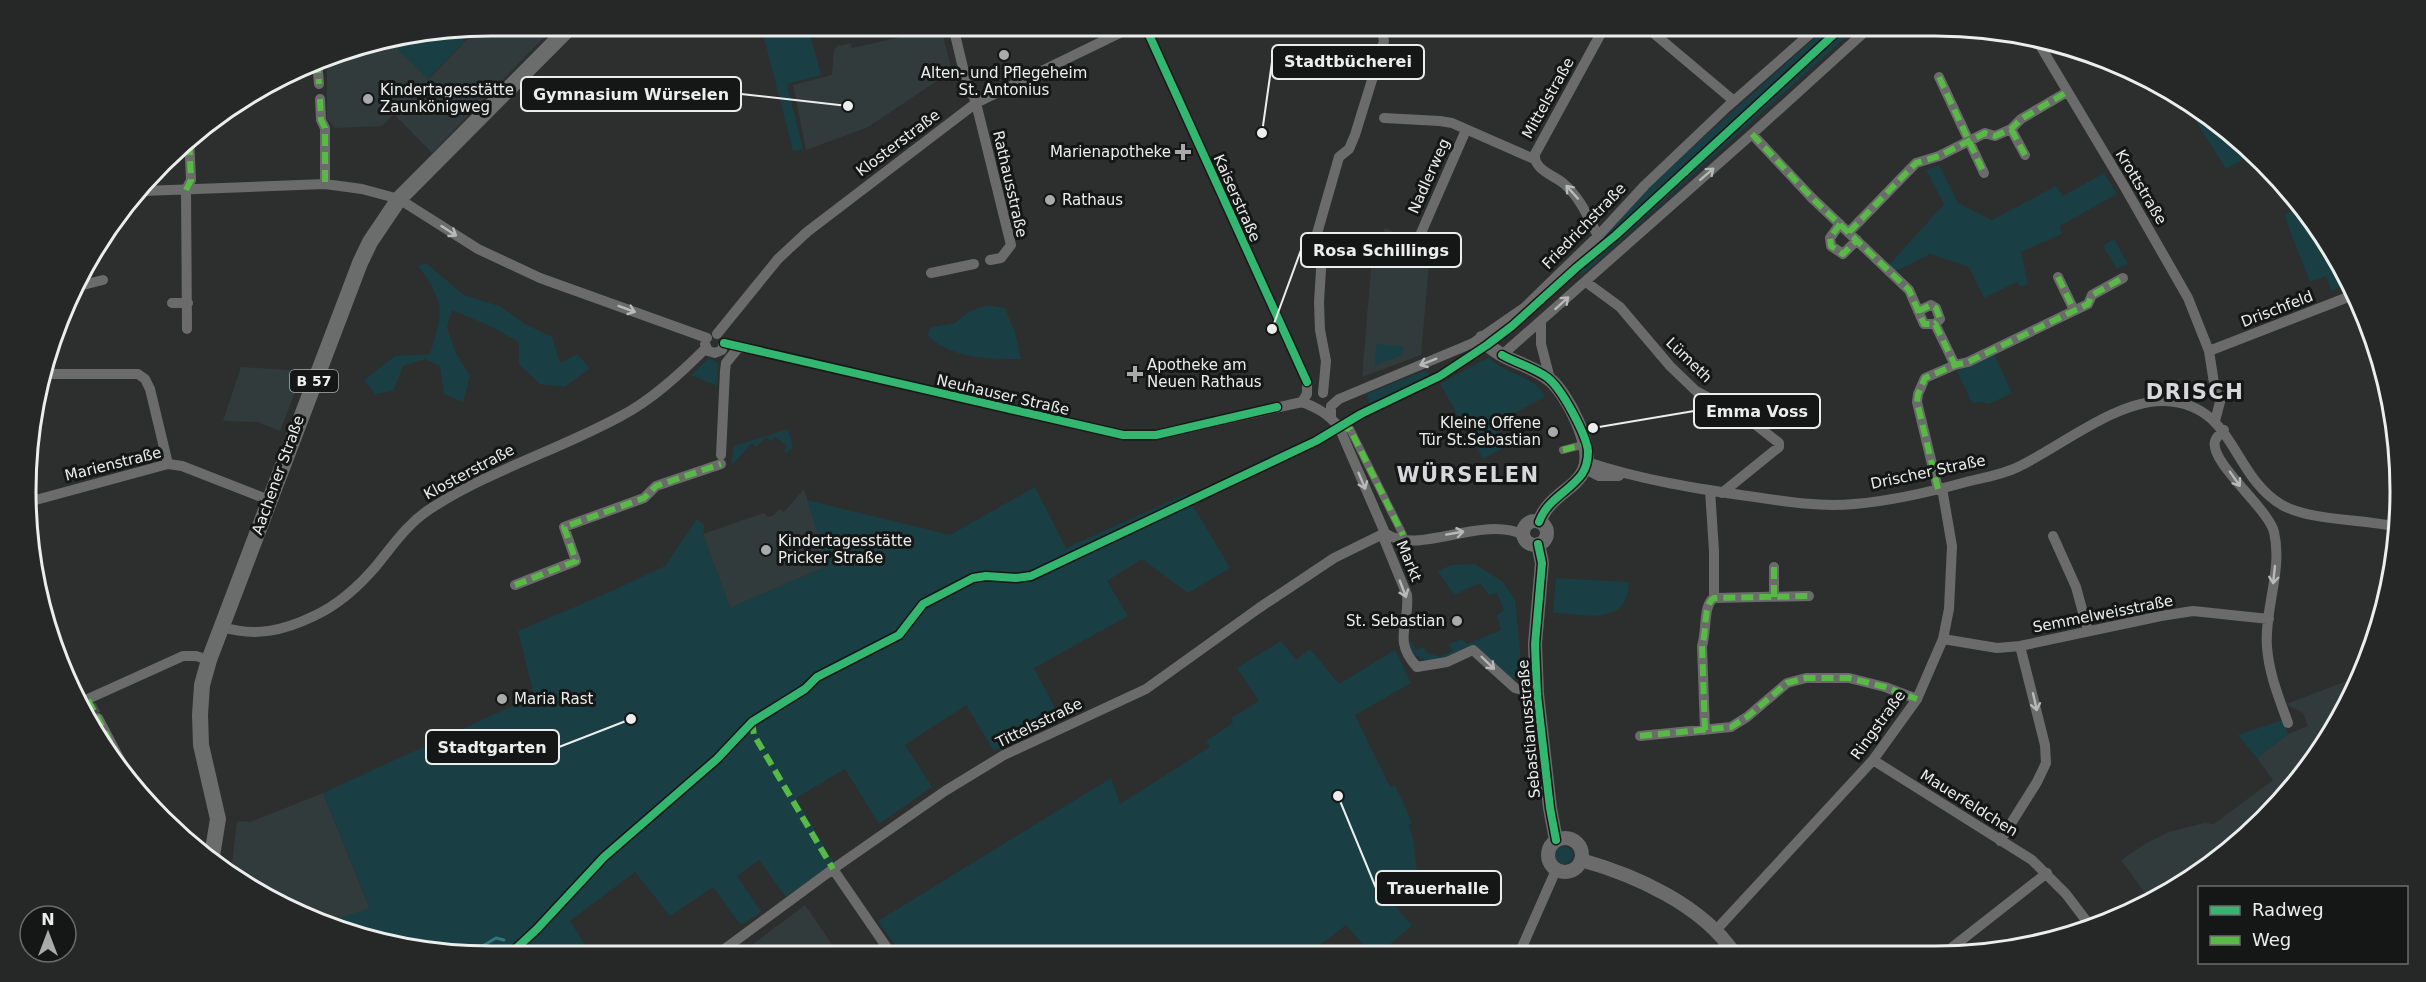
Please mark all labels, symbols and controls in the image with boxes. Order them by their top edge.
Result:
callout: Stadtbücherei [1272,45,1424,79]
marker: Alten- und Pflegeheim St. Antonius [997,48,1011,62]
text: Stadtbücherei [1284,52,1412,71]
street label: Mittelstraße [1518,54,1578,142]
place label: Alten- und Pflegeheim St. Antonius [921,64,1087,99]
callout: Gymnasium Würselen [521,77,741,111]
place label: Kindertagesstätte Zaunkönigweg [380,81,514,116]
text: Gymnasium Würselen [533,85,729,104]
marker: Kindertagesstätte Zaunkönigweg [361,92,375,106]
street label: Klosterstraße [853,106,943,180]
street label: Rathausstraße [989,129,1031,239]
street label: Nadlerweg [1404,136,1454,216]
place label: Marienapotheke [1050,143,1171,161]
marker: Marienapotheke [1176,145,1190,159]
street label: Krottstraße [2112,146,2170,228]
street label: Kaiserstraße [1210,151,1264,245]
one-way arrow [1699,167,1715,181]
street label: Friedrichstraße [1538,179,1630,273]
one-way arrow [1565,185,1579,200]
place label: Rathaus [1062,191,1123,209]
marker: Rathaus [1043,193,1057,207]
one-way arrow [440,225,457,237]
callout: Rosa Schillings [1301,233,1461,267]
text: Rosa Schillings [1313,241,1449,260]
street label: Drischfeld [2238,287,2316,331]
one-way arrow [1554,296,1569,310]
one-way arrow [617,305,636,316]
street label: Lümeth [1662,334,1716,386]
place label: Apotheke am Neuen Rathaus [1147,356,1262,391]
one-way arrow [1419,357,1438,368]
marker: Apotheke am Neuen Rathaus [1128,367,1142,381]
road number: B 57 [290,370,338,392]
street label: Neuhauser Straße [935,371,1071,419]
district label: DRISCH [2146,380,2244,404]
callout: Emma Voss [1694,394,1820,428]
text: Emma Voss [1706,402,1808,421]
street label: Aachener Straße [248,413,308,537]
place label: Kleine Offene Tür St.Sebastian [1418,414,1541,449]
marker: Kleine Offene Tür St.Sebastian [1546,425,1560,439]
street label: Klosterstraße [421,441,517,503]
street label: Marienstraße [63,443,163,485]
street label: Drischer Straße [1869,451,1987,493]
district label: WÜRSELEN [1396,462,1540,487]
one-way arrow [1357,471,1368,490]
one-way arrow [2229,471,2242,487]
one-way arrow [1445,527,1465,538]
place label: Kindertagesstätte Pricker Straße [778,532,912,567]
street label: Markt [1393,538,1425,584]
marker: Kindertagesstätte Pricker Straße [759,543,773,557]
one-way arrow [2268,564,2279,584]
one-way arrow [1399,579,1410,597]
street label: Semmelweisstraße [2031,592,2175,636]
place label: St. Sebastian [1346,612,1445,630]
marker: St. Sebastian [1450,614,1464,628]
one-way arrow [1481,655,1496,670]
street label: Sebastianusstraße [1514,659,1544,799]
street label: Ringstraße [1847,687,1909,763]
place label: Maria Rast [514,690,594,708]
marker: Maria Rast [495,692,509,706]
one-way arrow [2030,693,2042,712]
street label: Tittelsstraße [992,694,1085,752]
callout: Stadtgarten [426,730,559,764]
text: Stadtgarten [437,738,547,757]
street label: Mauerfeldchen [1917,766,2021,840]
callout: Trauerhalle [1376,871,1501,905]
text: Trauerhalle [1387,879,1489,898]
legend [2198,886,2408,964]
text: Radweg [2252,899,2324,920]
north arrow [18,904,78,964]
text: N [41,910,55,929]
text: Weg [2252,929,2291,950]

